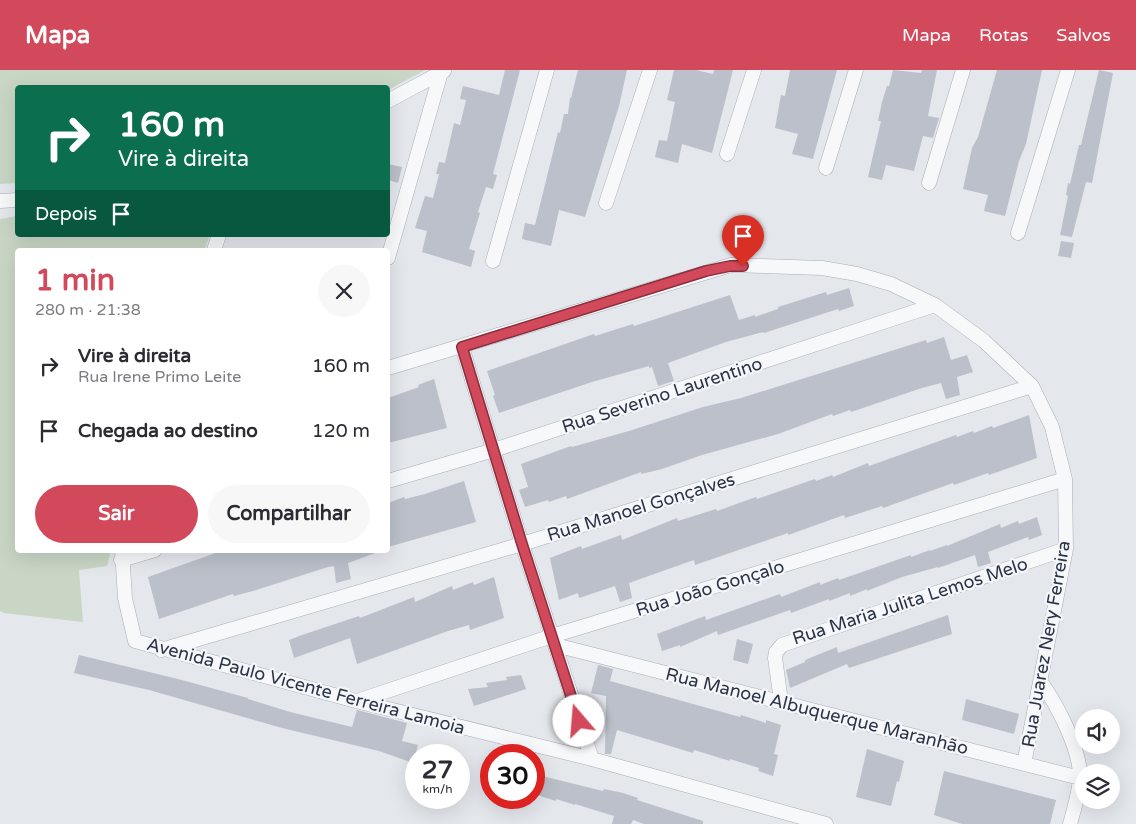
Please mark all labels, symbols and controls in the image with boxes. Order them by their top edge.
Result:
text: Mapa [25,21,90,50]
text: Mapa [902,24,951,46]
text: Rotas [979,24,1028,46]
text: Salvos [1056,24,1111,46]
text: 160 m [118,104,225,146]
icon: right [35,105,100,170]
text: Vire à direita [118,146,249,172]
icon: arrive [107,200,135,228]
text: Depois [35,203,97,225]
pin [722,215,764,266]
icon: arrive [729,222,757,250]
text: 1 min [35,262,115,299]
button: close [318,265,370,317]
text: 280 m · 21:38 [35,300,141,320]
text: Vire à direita [78,345,191,367]
icon: right [35,352,63,380]
street label: Rua Severino Laurentino [559,352,765,438]
text: 160 m [312,355,370,377]
text: Rua Irene Primo Leite [78,367,241,387]
icon: arrive [35,417,63,445]
text: Chegada ao destino [78,420,258,442]
text: 120 m [312,420,370,442]
street label: Rua Manoel Gonçalves [544,468,738,546]
button: Sair [35,485,198,543]
button: Compartilhar [208,485,370,543]
street label: Rua Juarez Nery Ferreira [1017,539,1075,749]
street label: Rua Maria Julita Lemos Melo [789,552,1031,650]
street label: Rua João Gonçalo [633,555,787,621]
street label: Avenida Paulo Vicente Ferreira Lamoia [145,633,467,739]
street label: Rua Manoel Albuquerque Maranhão [663,663,971,759]
position arrow [552,694,604,746]
map controls [1075,709,1120,809]
button: sound [1075,709,1120,754]
speed limit sign: 30 [480,744,545,809]
text: 27 [422,755,453,785]
button: layers [1075,764,1120,809]
text: km/h [422,782,453,796]

